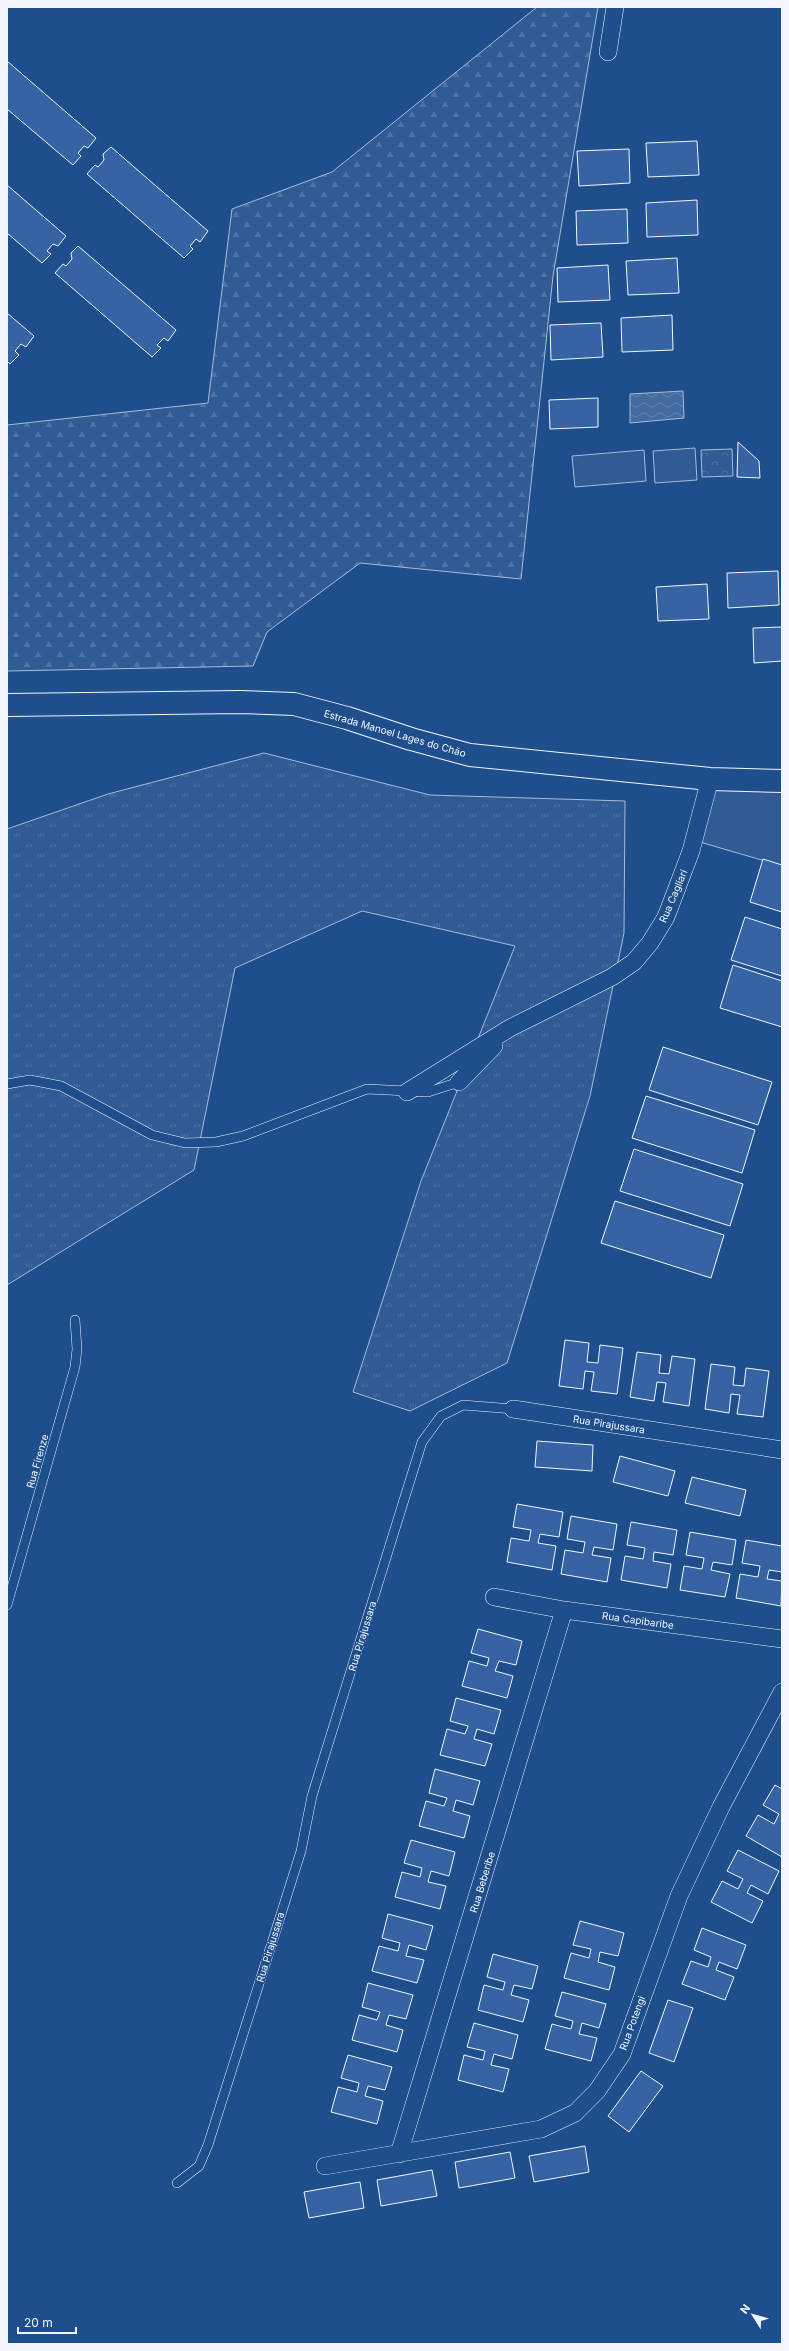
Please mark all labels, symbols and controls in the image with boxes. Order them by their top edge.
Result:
street label: Estrada Manoel Lages do Chão [323,707,467,759]
street label: Rua Cagliari [656,868,690,924]
street label: Rua Pirajussara [572,1412,646,1436]
street label: Rua Firenze [24,1432,50,1489]
street label: Rua Pirajussara [346,1599,378,1673]
street label: Rua Capibaribe [601,1609,675,1631]
street label: Rua Beberibe [467,1850,497,1914]
street label: Rua Pirajussara [254,1910,286,1984]
street label: Rua Potengi [617,1994,647,2052]
north arrow [733,2295,773,2335]
text: N [737,2301,753,2317]
scale bar [18,2309,76,2335]
text: 20 m [24,2315,53,2330]

